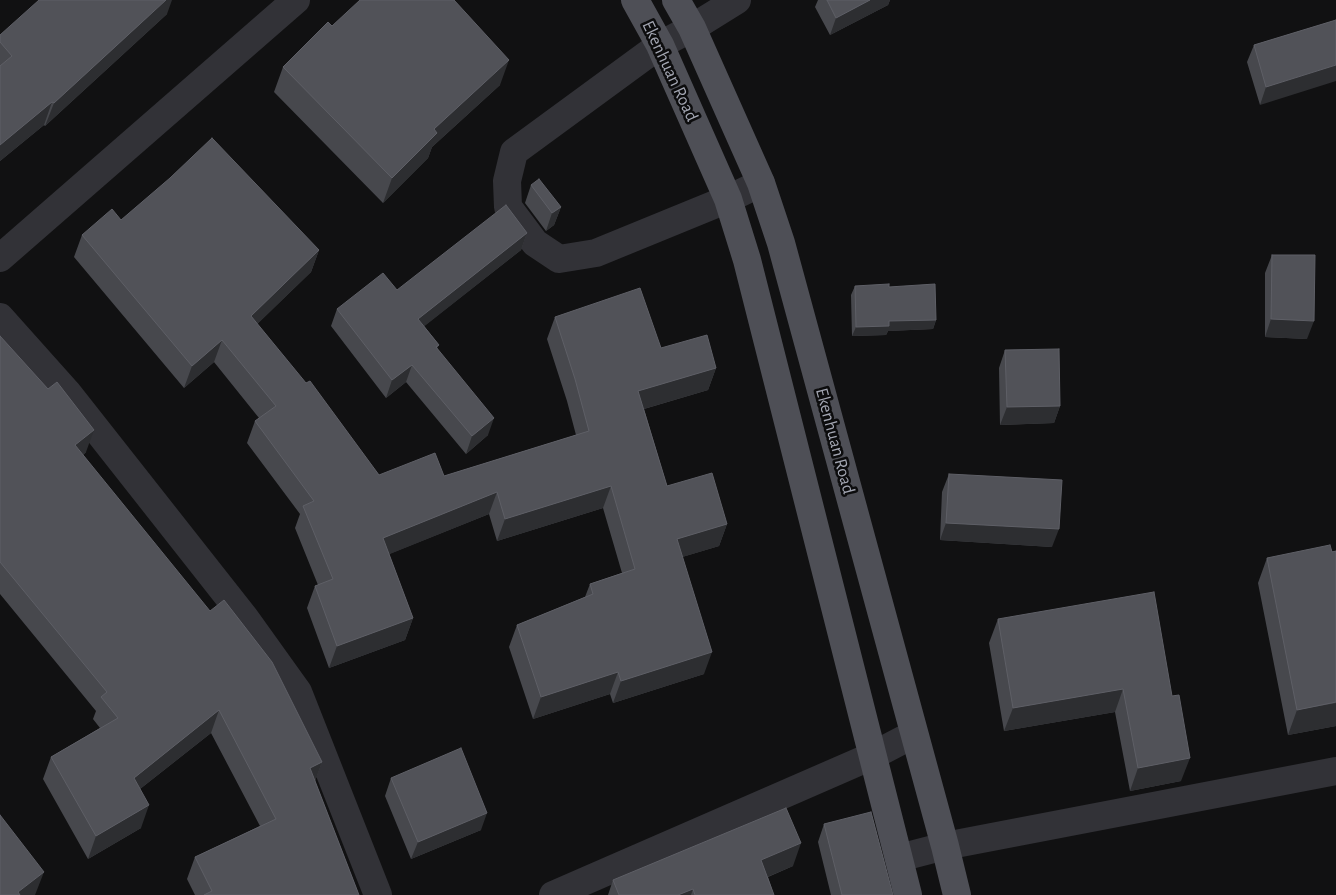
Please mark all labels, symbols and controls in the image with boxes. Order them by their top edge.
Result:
street label: Ekenhuan Road [637,17,703,125]
street label: Ekenhuan Road [810,386,860,496]

